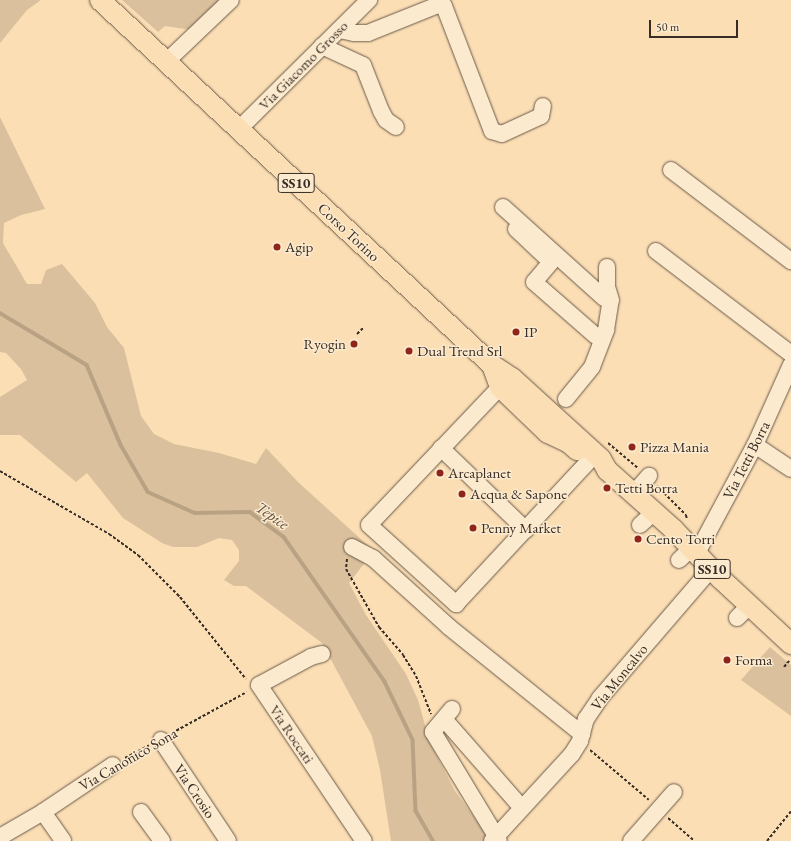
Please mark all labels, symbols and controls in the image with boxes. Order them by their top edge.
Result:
scale bar [651,12,740,38]
street label: Via Giacomo Grosso [255,17,351,113]
text: 50 m [656,19,679,35]
road number: SS10 [277,171,315,195]
street label: Corso Torino [314,199,384,265]
place label: Agip [285,238,313,256]
marker: Agip [272,242,282,252]
place label: IP [524,323,537,341]
marker: IP [511,327,521,337]
place label: Ryogin [304,335,346,353]
marker: Ryogin [349,339,359,349]
place label: Dual Trend Srl [417,342,502,360]
marker: Dual Trend Srl [404,346,414,356]
street label: Via Tetti Borra [719,418,773,502]
place label: Pizza Mania [640,438,709,456]
marker: Pizza Mania [627,442,637,452]
place label: Arcaplanet [448,464,511,482]
marker: Arcaplanet [435,468,445,478]
place label: Tetti Borra [615,479,678,497]
marker: Tetti Borra [602,483,612,493]
place label: Acqua & Sapone [470,485,567,503]
marker: Acqua & Sapone [457,489,467,499]
water label: Tepice [252,498,292,534]
place label: Penny Market [481,519,561,537]
marker: Penny Market [468,523,478,533]
place label: Cento Torri [646,530,715,548]
marker: Cento Torri [633,534,643,544]
road number: SS10 [693,557,731,581]
street label: Via Moncalvo [587,640,651,714]
place label: Forma [735,651,772,669]
marker: Forma [722,655,732,665]
street label: Via Roccati [266,701,318,767]
street label: Via Canonico Sona [76,724,180,794]
street label: Via Crosio [170,760,220,822]

